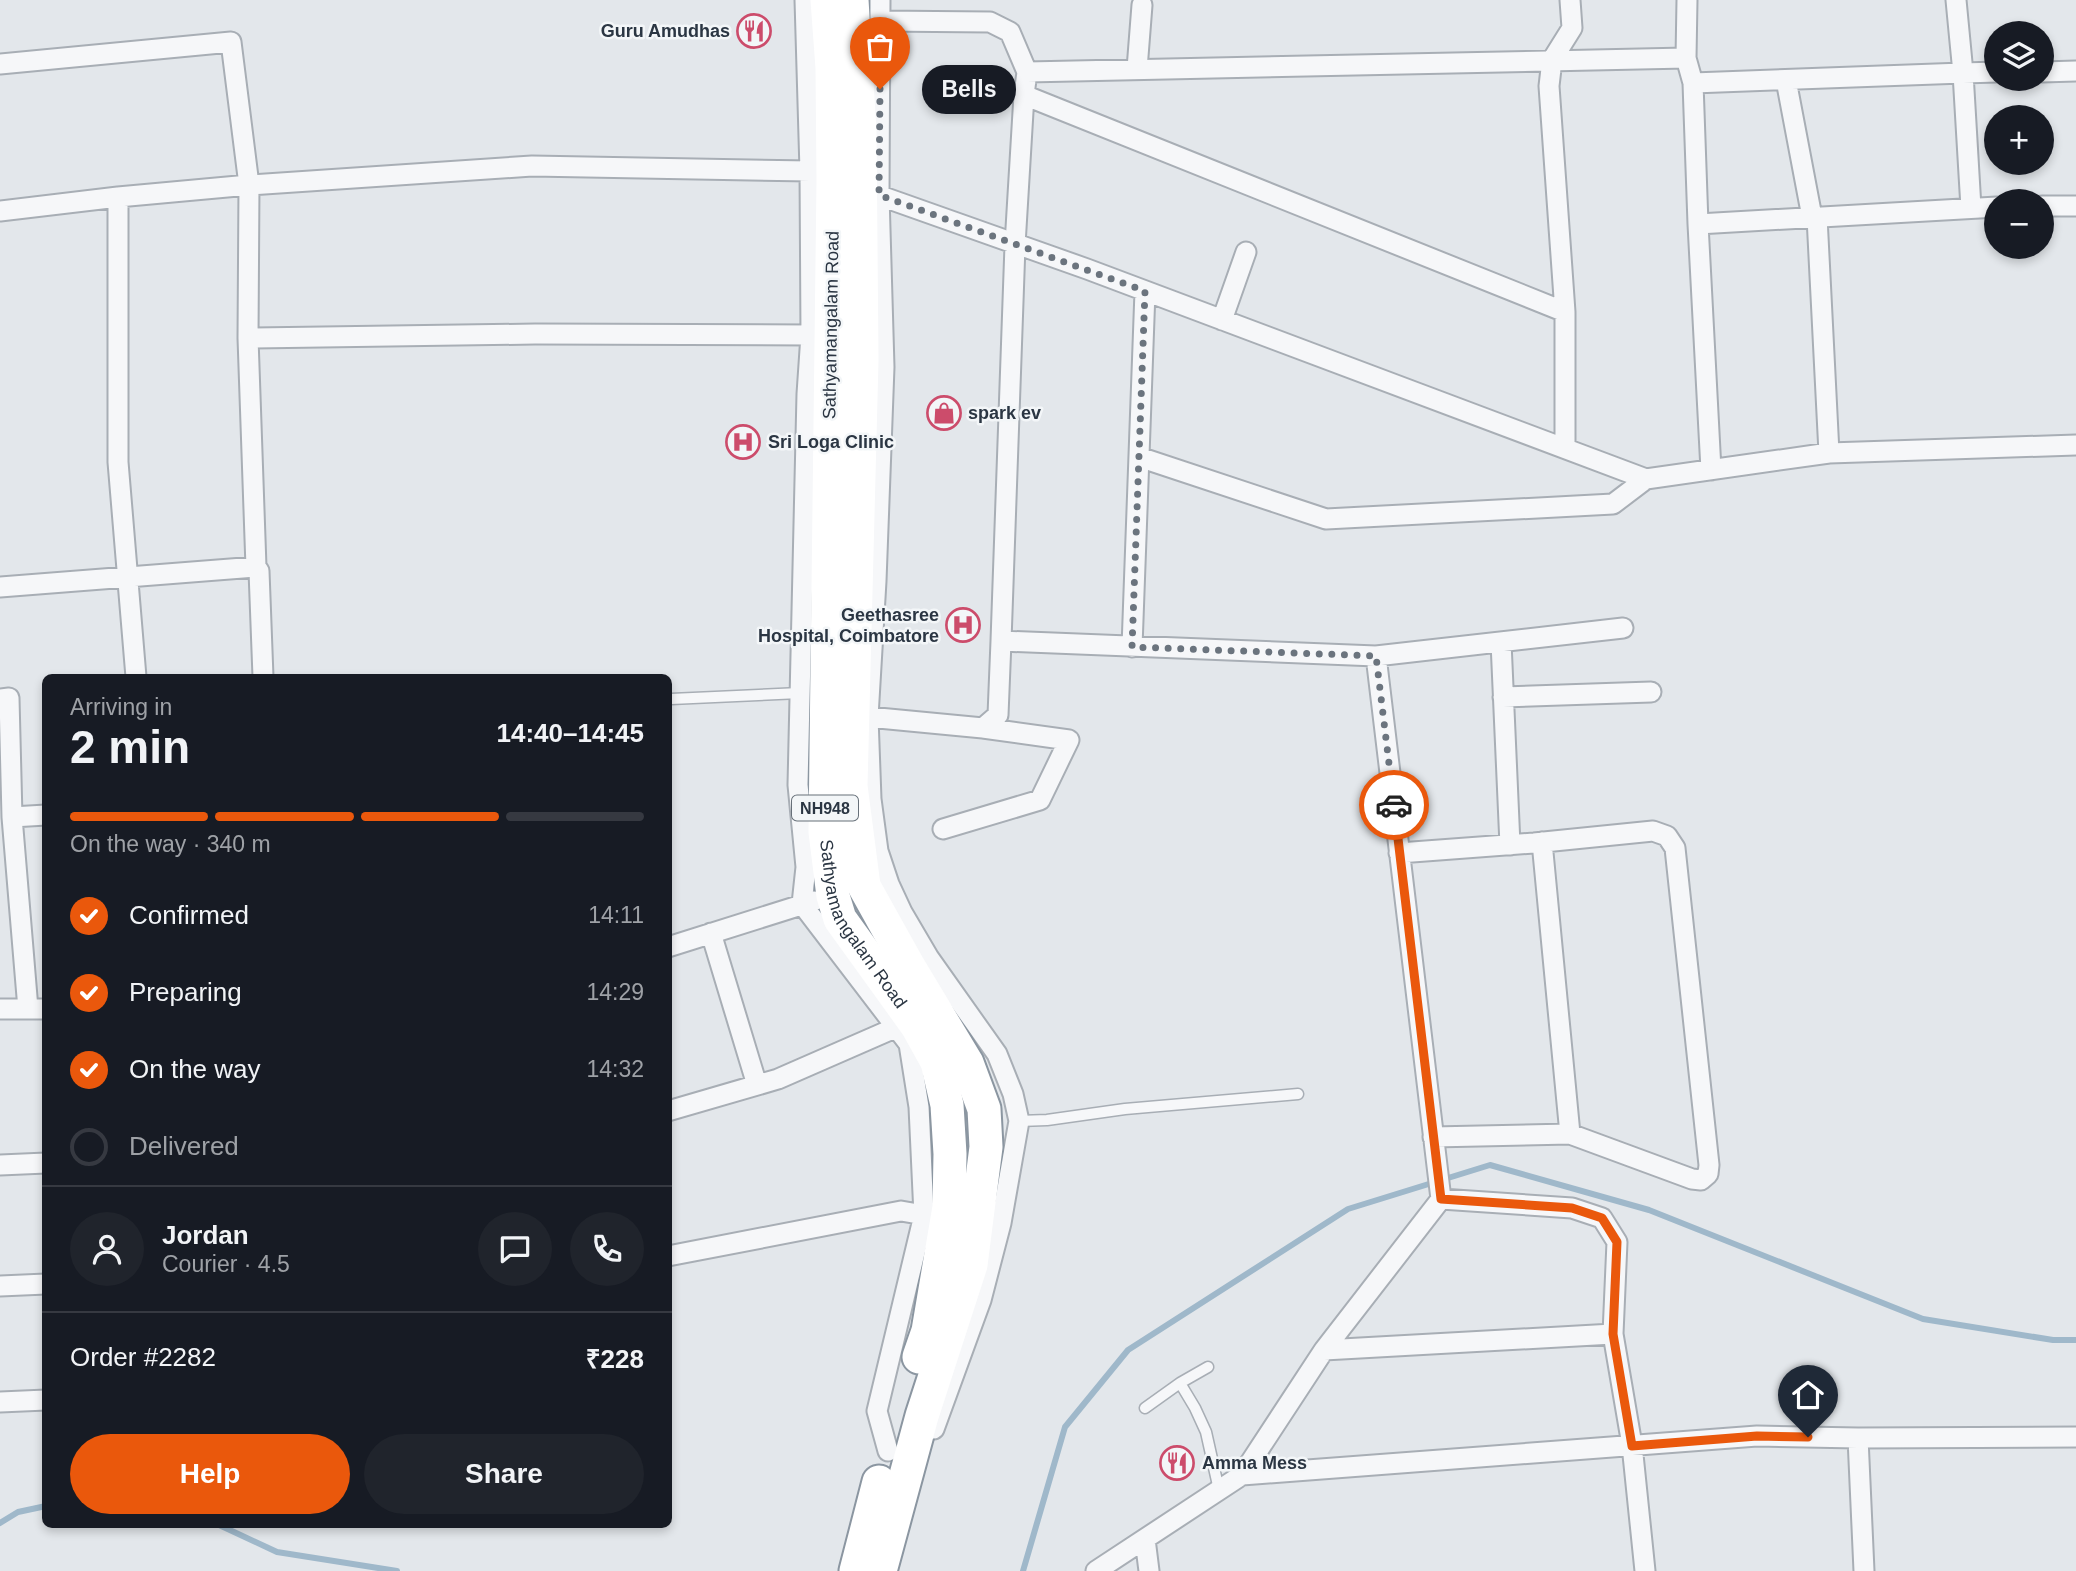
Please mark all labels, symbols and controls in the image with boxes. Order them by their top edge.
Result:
restaurant icon: Guru Amudhas [735,12,773,50]
pin [850,17,910,89]
place label: Guru Amudhas [601,21,730,41]
map controls [1984,21,2054,259]
button: layers [1984,21,2054,91]
icon: bag [861,28,899,66]
callout: Bells [922,64,1016,114]
text: Bells [942,76,996,102]
button: + [1984,105,2054,175]
button: − [1984,189,2054,259]
street label: Sathyamangalam Road [819,231,843,419]
shop icon: spark ev [925,394,963,432]
place label: spark ev [968,403,1041,423]
hospital icon: Sri Loga Clinic [724,423,762,461]
place label: Sri Loga Clinic [768,432,894,452]
place label: Geethasree Hospital, Coimbatore [758,605,939,646]
hospital icon: Geethasree Hospital, Coimbatore [944,606,982,644]
text: Arriving in [70,694,172,720]
text: 14:40–14:45 [497,718,644,748]
text: 2 min [70,721,190,773]
courier [1359,770,1429,840]
icon: car [1375,786,1413,824]
road number: NH948 [792,796,858,820]
text: On the way · 340 m [70,831,271,857]
street label: Sathyamangalam Road [816,838,911,1012]
icon: check [70,897,108,935]
text: Confirmed [129,900,249,930]
text: 14:11 [588,902,644,928]
icon: check [70,974,108,1012]
text: Preparing [129,977,242,1007]
text: 14:29 [586,979,644,1005]
icon: check [70,1051,108,1089]
text: On the way [129,1054,261,1084]
text: 14:32 [586,1056,644,1082]
text: Delivered [129,1131,239,1161]
button: person [70,1212,144,1286]
button: chat [478,1212,552,1286]
button: phone [570,1212,644,1286]
text: Jordan [162,1220,249,1250]
text: Courier · 4.5 [162,1251,290,1277]
text: Order #2282 [70,1342,216,1372]
text: ₹228 [586,1344,644,1374]
pin [1778,1365,1838,1437]
icon: home [1789,1376,1827,1414]
button: Help [70,1434,350,1514]
button: Share [364,1434,644,1514]
restaurant icon: Amma Mess [1158,1444,1196,1482]
place label: Amma Mess [1202,1453,1307,1473]

